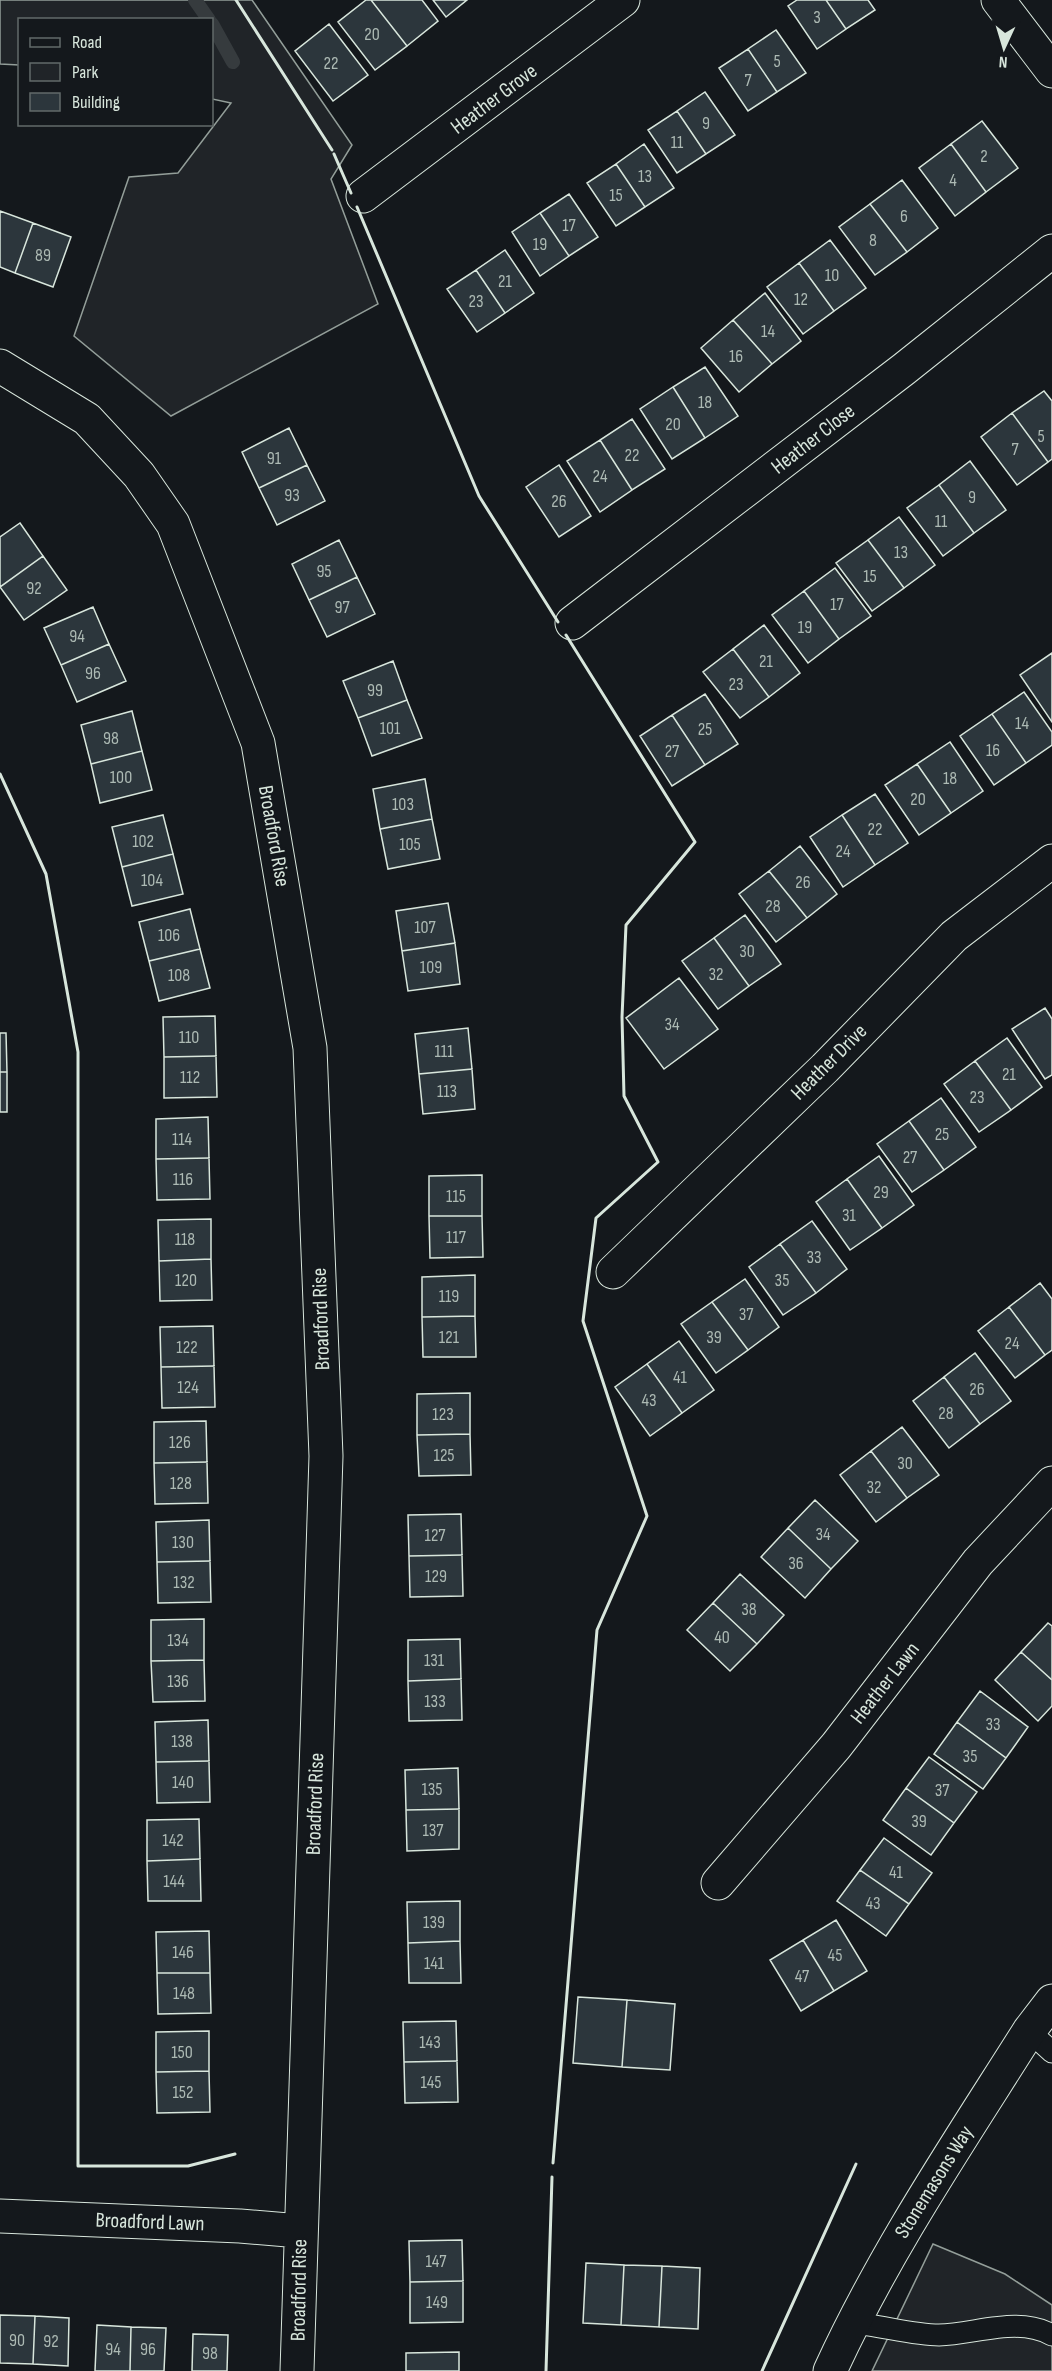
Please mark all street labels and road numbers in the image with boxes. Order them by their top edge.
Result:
street label: Heather Grove [446,58,542,140]
street label: Heather Close [766,399,860,479]
street label: Broadford Rise [253,783,295,889]
street label: Heather Drive [786,1019,872,1105]
street label: Broadford Rise [307,1267,335,1371]
street label: Heather Lawn [845,1637,925,1729]
street label: Broadford Rise [301,1752,329,1856]
street label: Stonemasons Way [889,2121,979,2243]
street label: Broadford Lawn [95,2208,205,2236]
street label: Broadford Rise [286,2239,312,2341]

